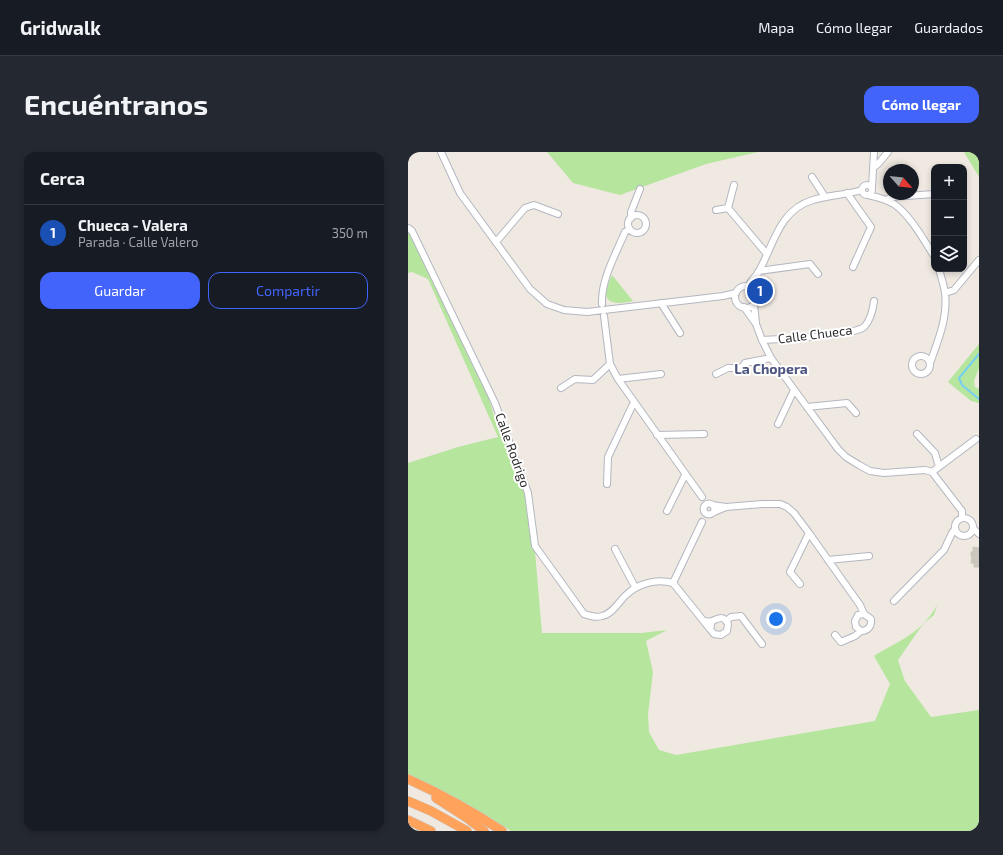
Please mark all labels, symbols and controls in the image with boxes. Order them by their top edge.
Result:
text: Gridwalk [20,16,101,39]
text: Mapa [758,19,794,36]
text: Cómo llegar [816,19,892,36]
text: Guardados [914,19,983,36]
button: Cómo llegar [864,86,979,123]
text: Encuéntranos [24,87,208,121]
north arrow [883,164,919,200]
map controls [931,164,967,272]
button: + [931,164,967,200]
text: Cerca [40,168,85,188]
button: − [931,200,967,236]
text: Chueca - Valera [78,216,188,234]
text: 1 [50,225,56,241]
text: 350 m [332,225,368,241]
text: Parada · Calle Valero [78,234,198,250]
button: layers [931,236,967,272]
button: Guardar [40,272,200,309]
button: Compartir [208,272,368,309]
pin: 1 [747,276,773,306]
street label: Calle Chueca [777,321,853,347]
district label: La Chopera [734,360,808,377]
street label: Calle Rodrigo [492,411,534,489]
your location [766,609,786,629]

